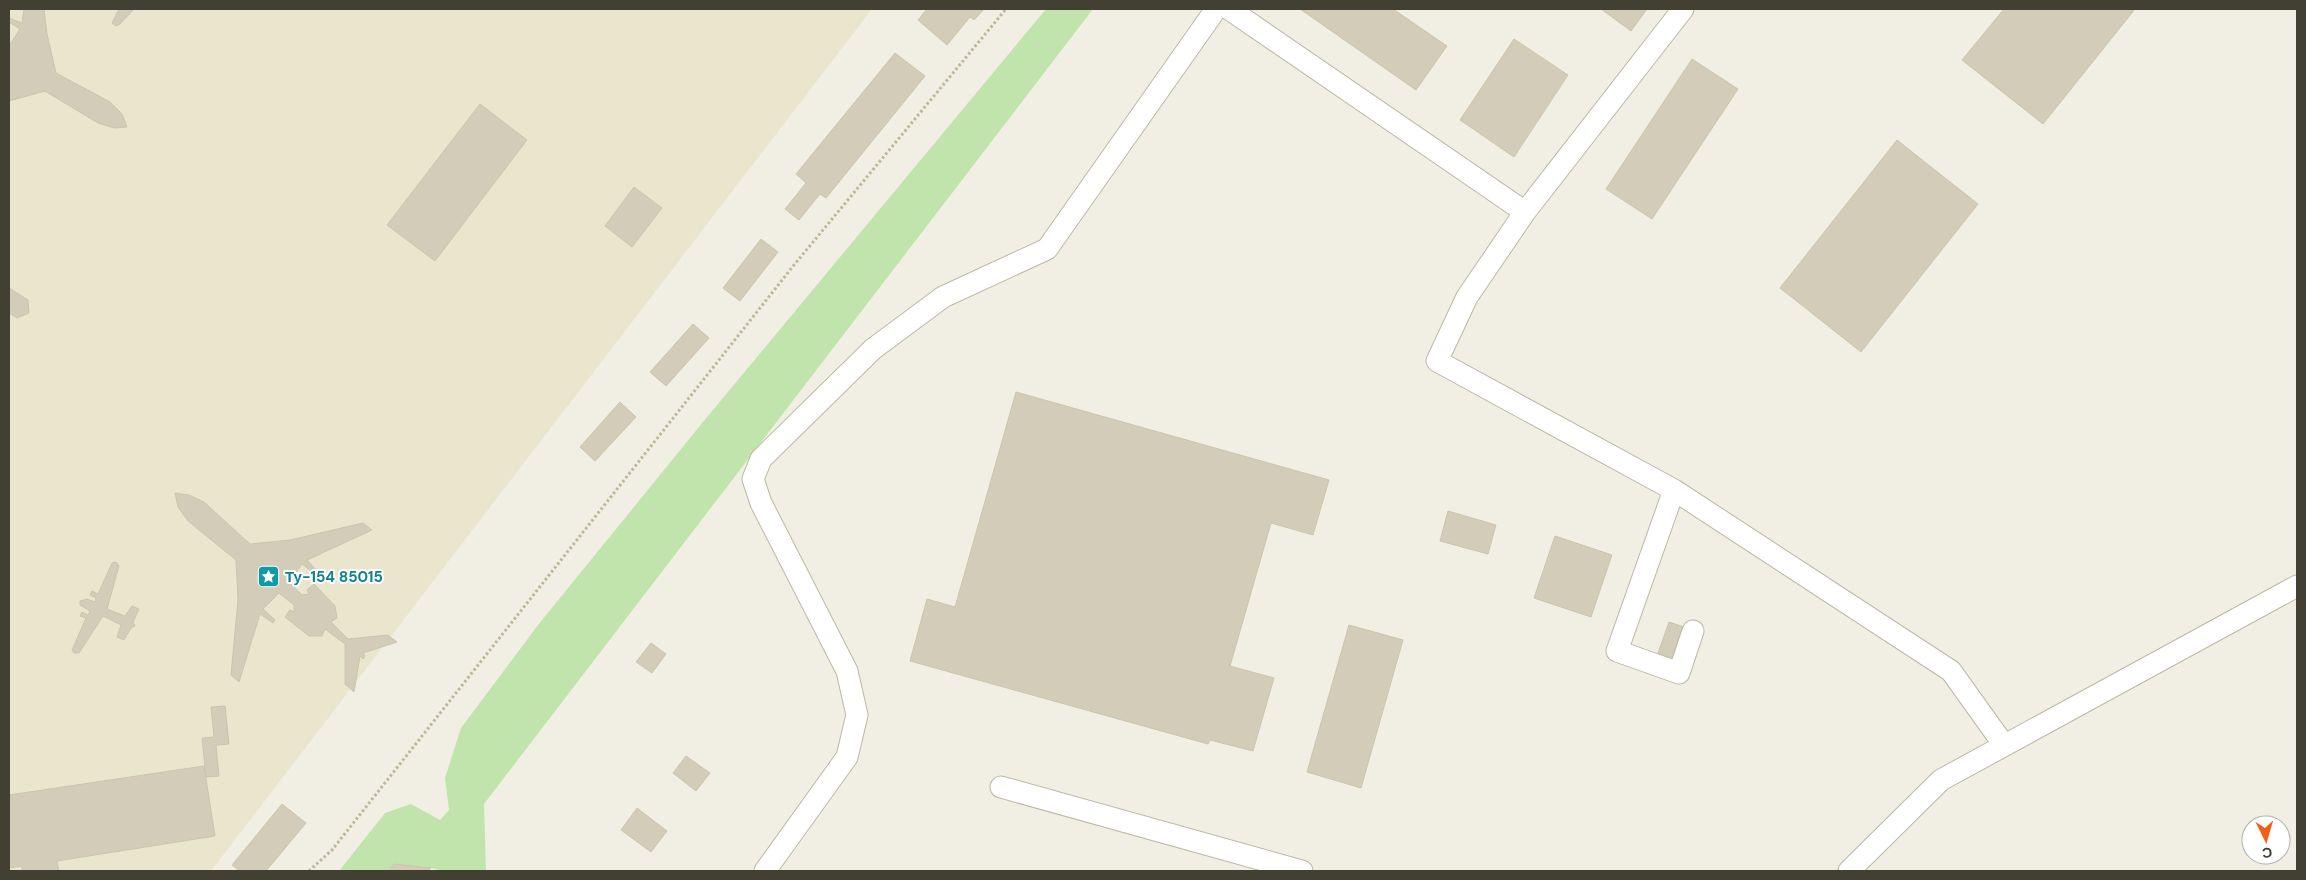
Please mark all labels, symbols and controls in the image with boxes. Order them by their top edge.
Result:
place icon: Ту-154 85015 [257,565,281,589]
place label: Ту-154 85015 [285,567,383,587]
north arrow [2241,815,2291,865]
text: С [2261,844,2273,862]

